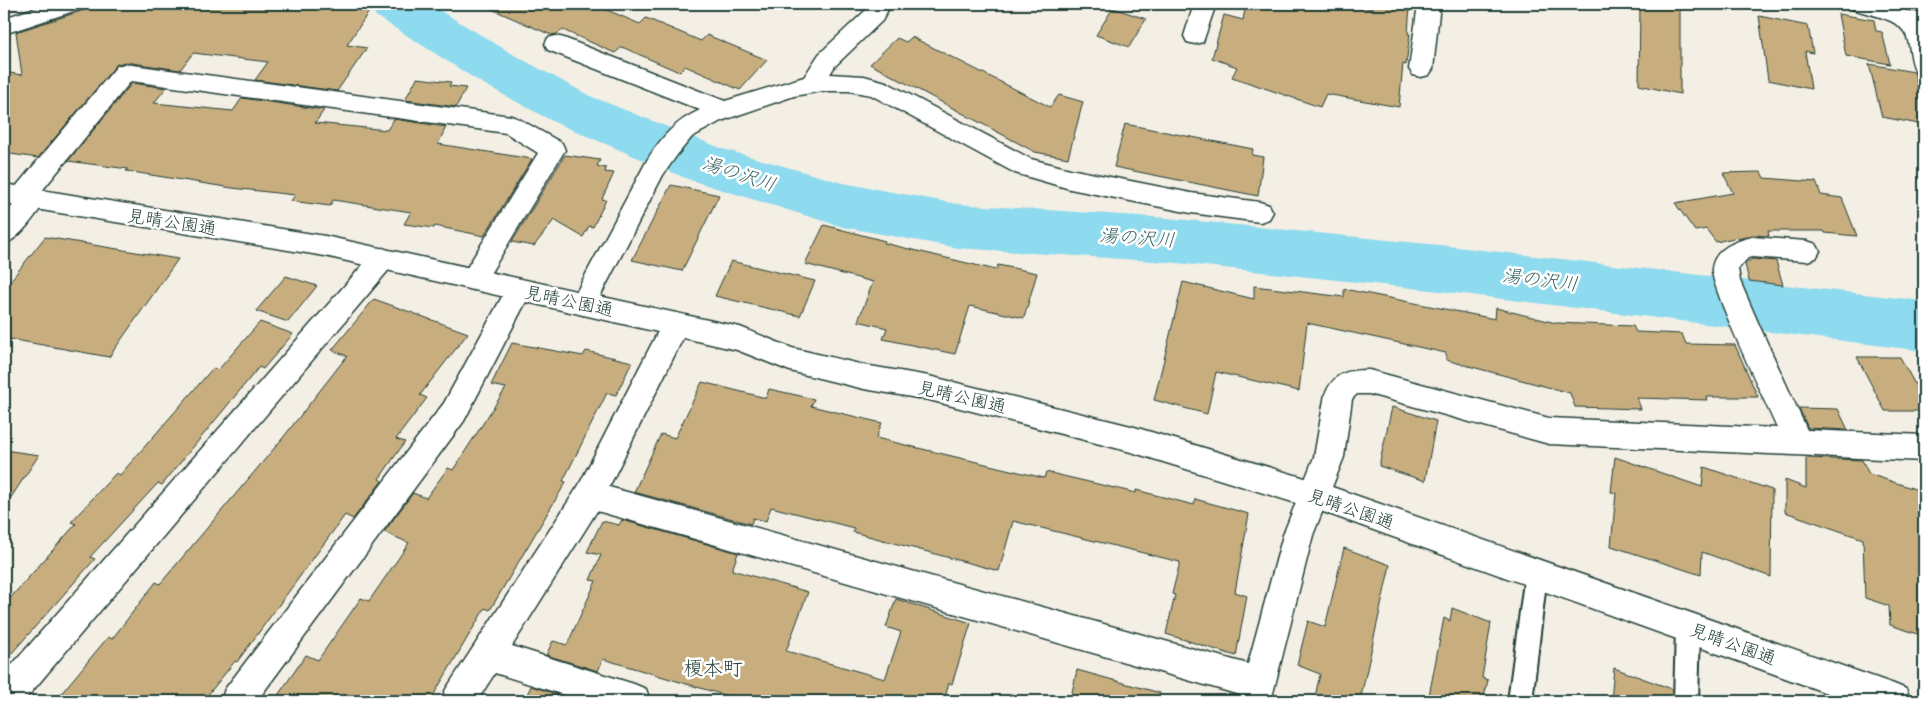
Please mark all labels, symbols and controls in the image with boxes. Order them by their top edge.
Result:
water label: 湯の沢川 [699,151,779,197]
street label: 見晴公園通 [126,204,218,240]
water label: 湯の沢川 [1098,223,1176,253]
water label: 湯の沢川 [1501,263,1579,297]
street label: 見晴公園通 [523,281,615,321]
street label: 見晴公園通 [916,376,1008,418]
street label: 見晴公園通 [1305,484,1397,534]
street label: 見晴公園通 [1687,618,1779,670]
district label: 榎本町 [683,656,743,681]

